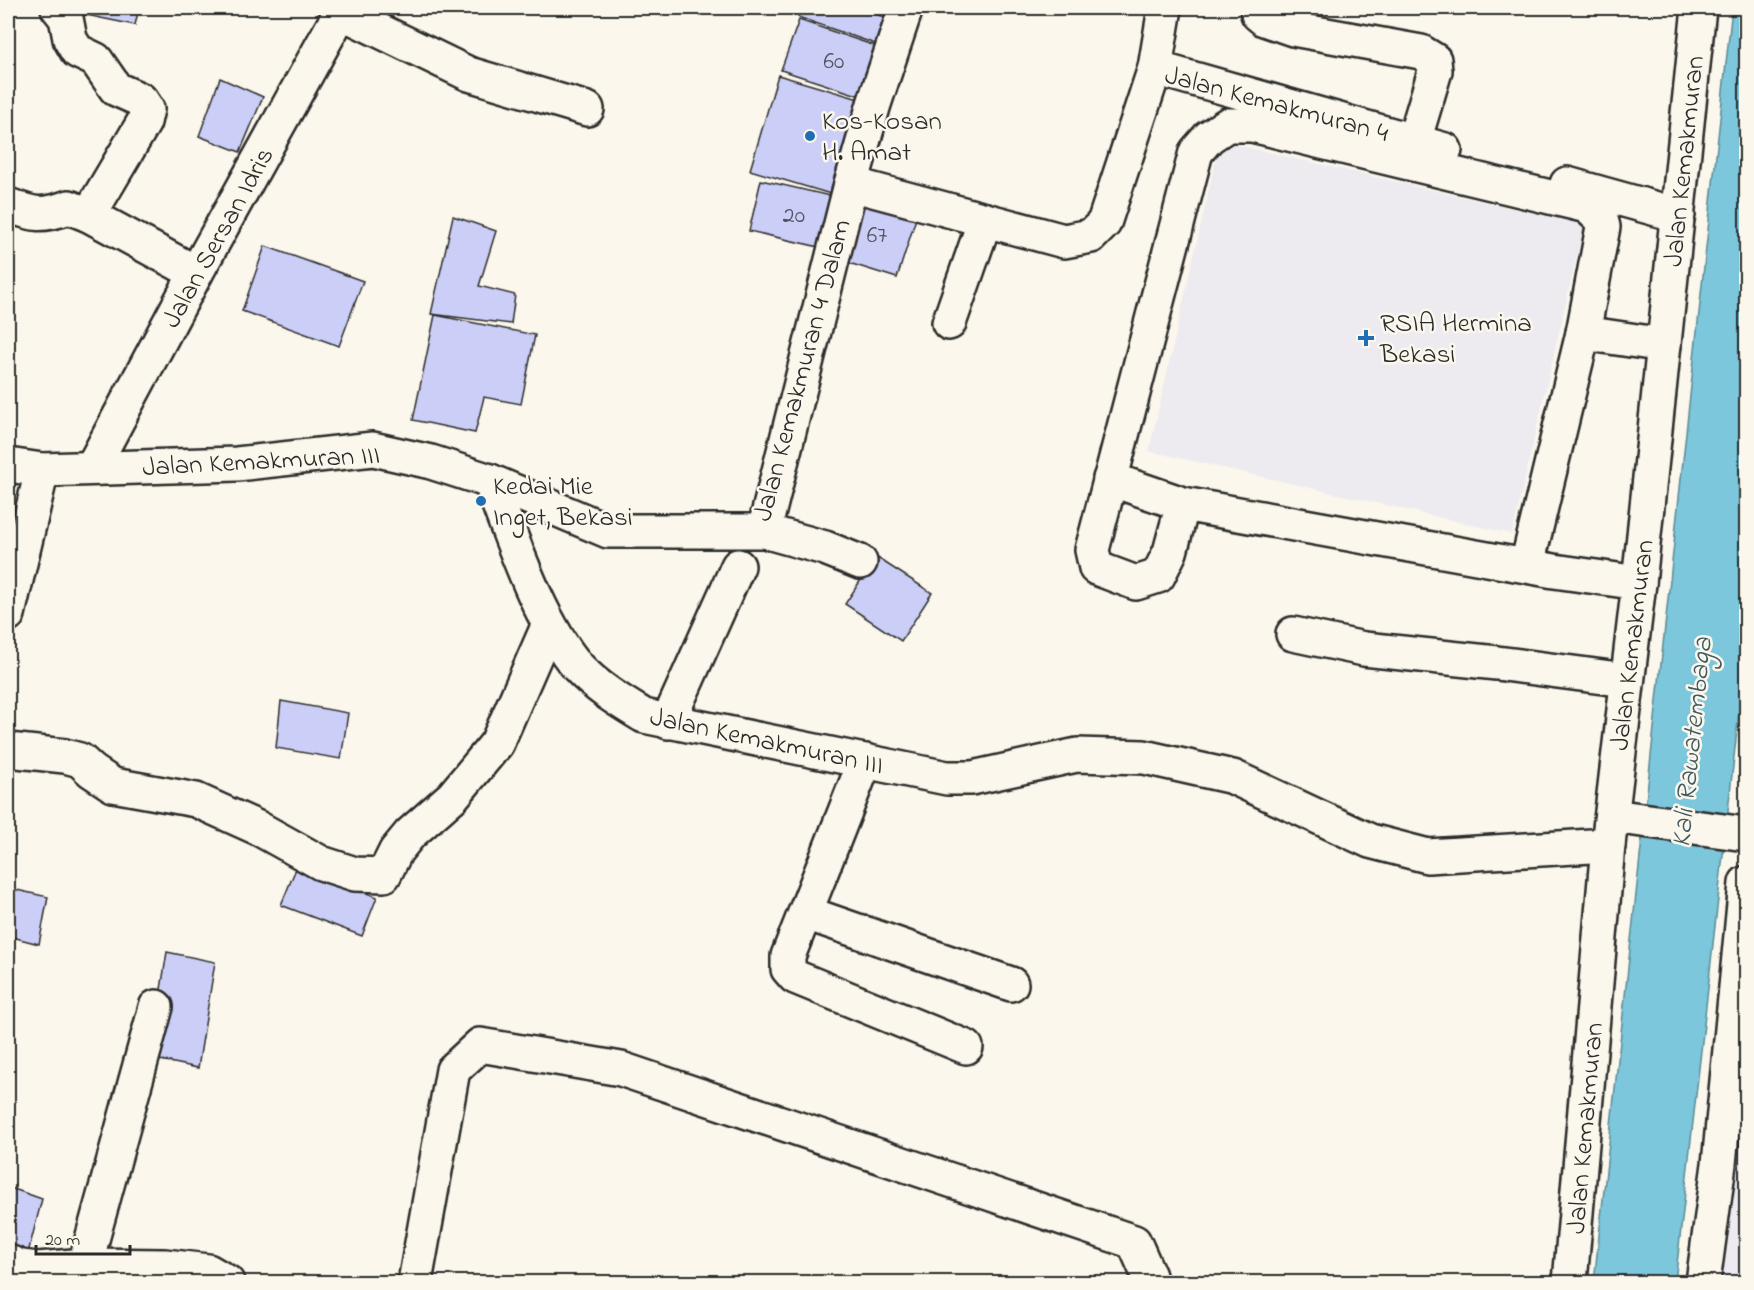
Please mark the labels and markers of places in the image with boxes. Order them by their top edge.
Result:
place label: Kos-Kosan H. Amat [822,103,942,173]
marker: Kos-Kosan H. Amat [803,129,817,143]
place label: RSIA Hermina Bekasi [1379,305,1532,375]
marker: RSIA Hermina Bekasi [1357,329,1375,347]
place label: Kedai Mie Inget, Bekasi [493,468,633,538]
marker: Kedai Mie Inget, Bekasi [474,494,488,508]

